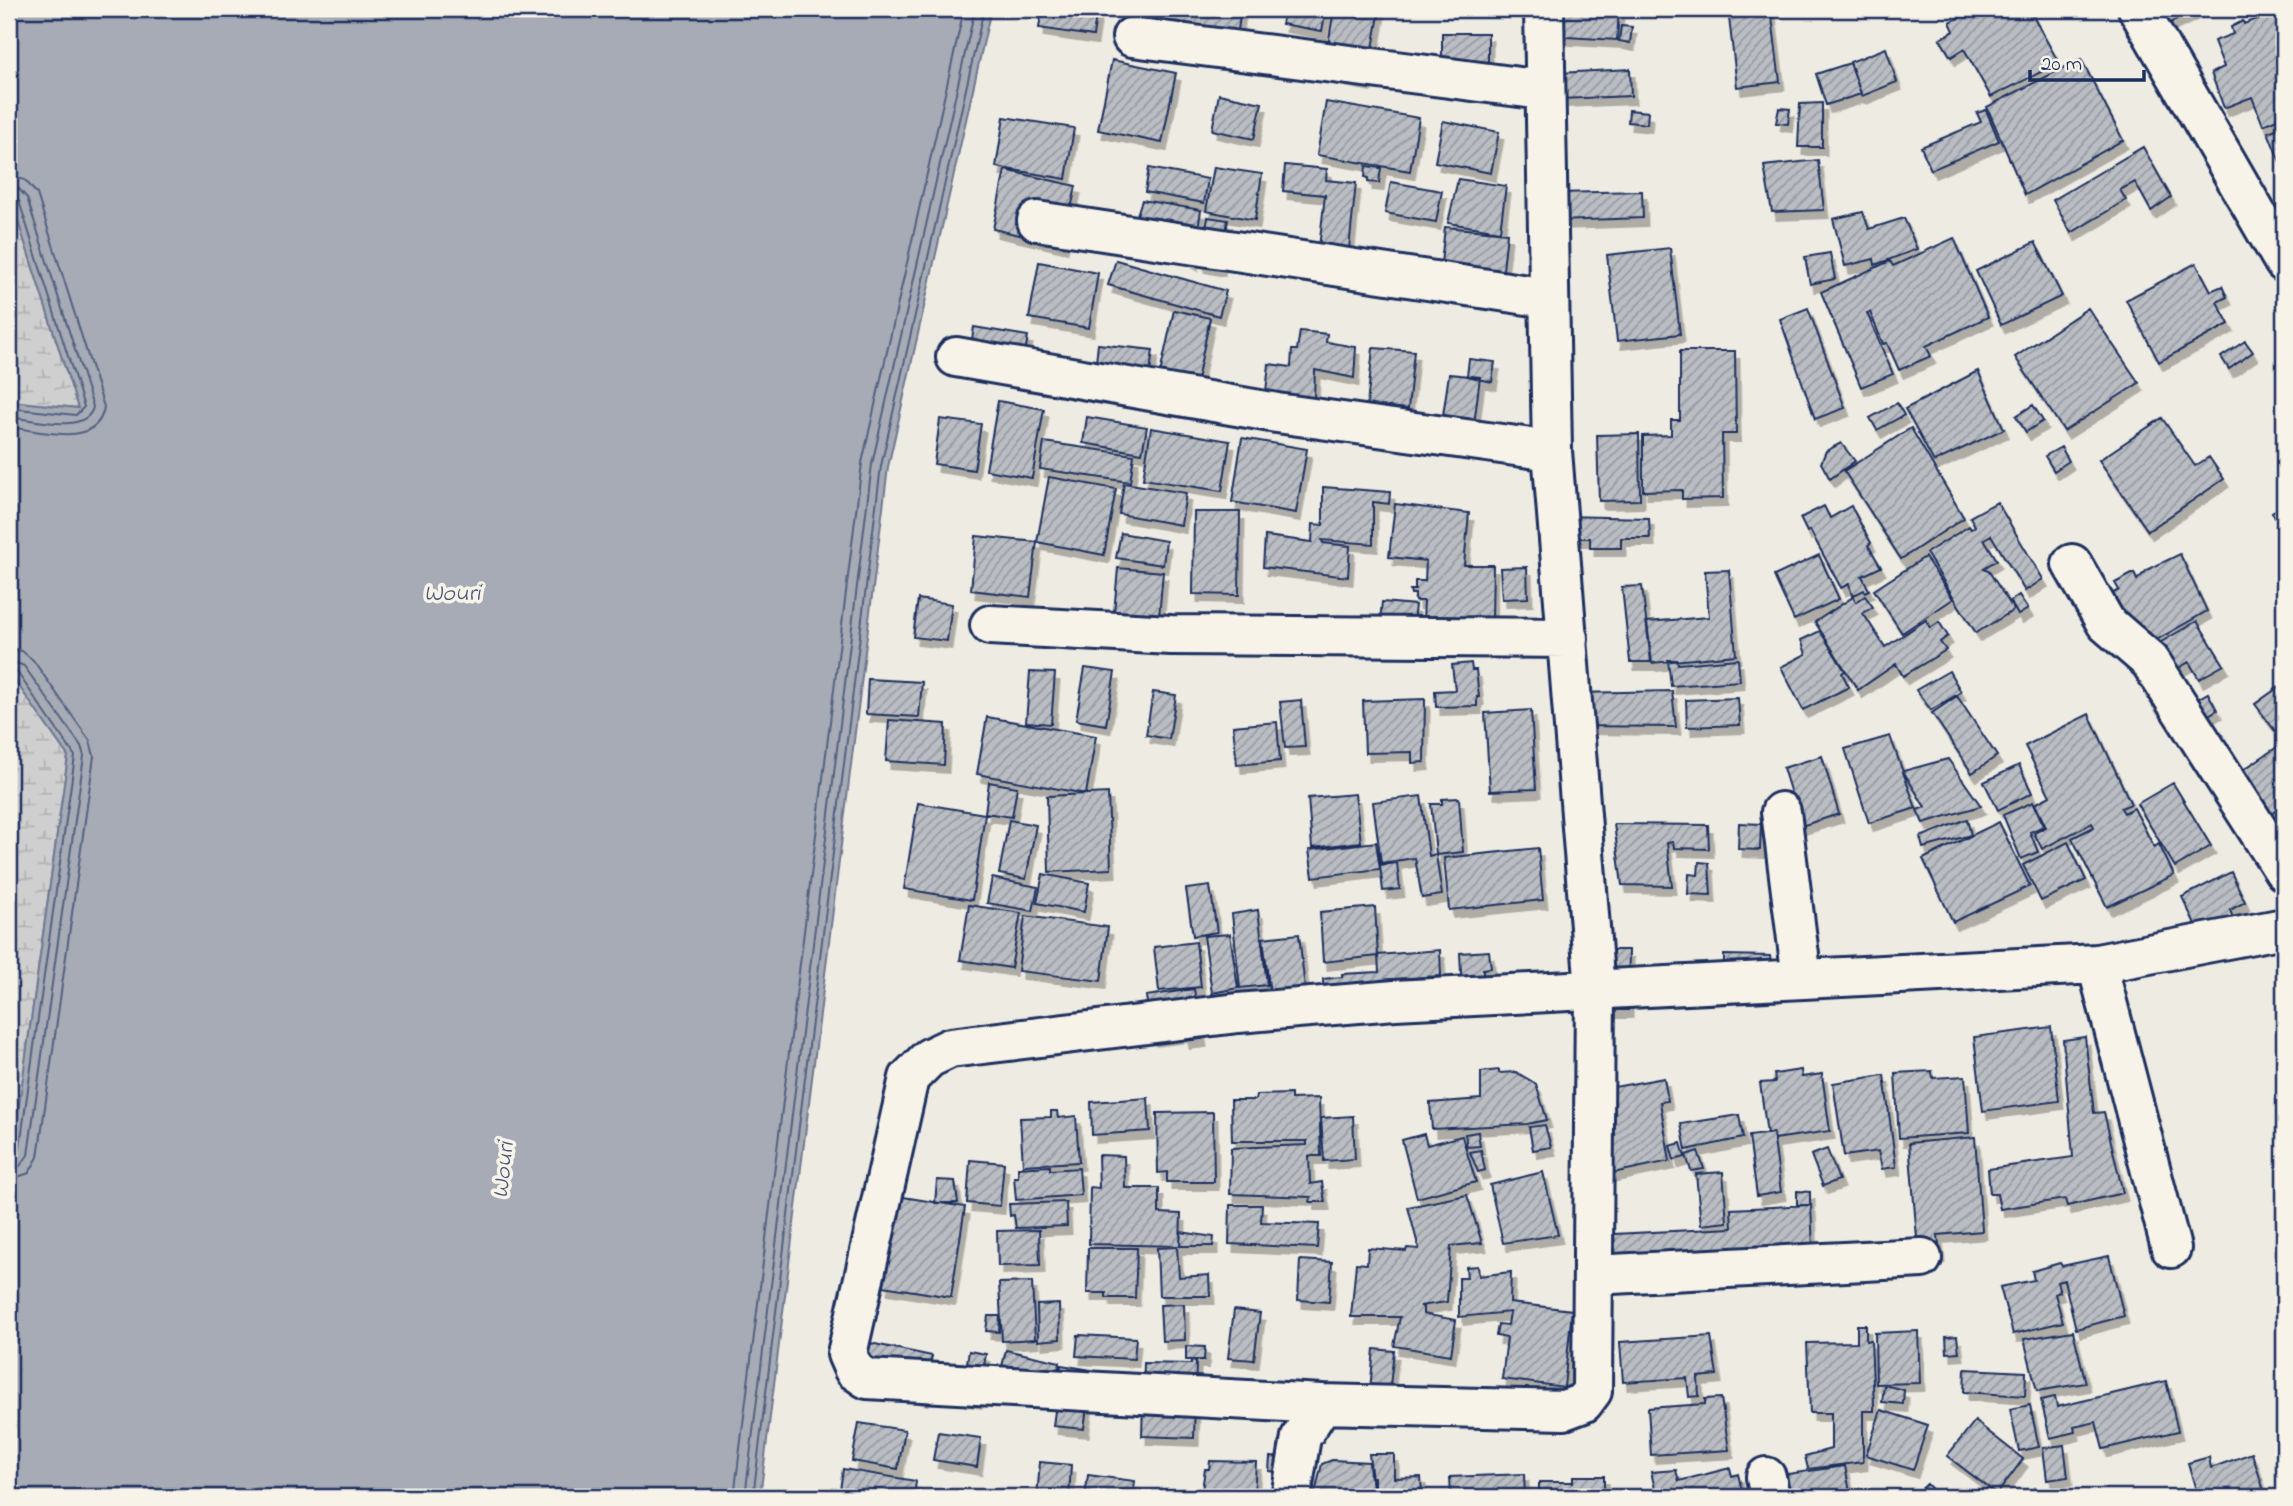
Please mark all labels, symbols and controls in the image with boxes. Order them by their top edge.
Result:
scale bar [2030,38,2144,82]
text: 20 m [2041,50,2082,80]
water label: Wouri [424,577,483,612]
water label: Wouri [484,1138,525,1200]

